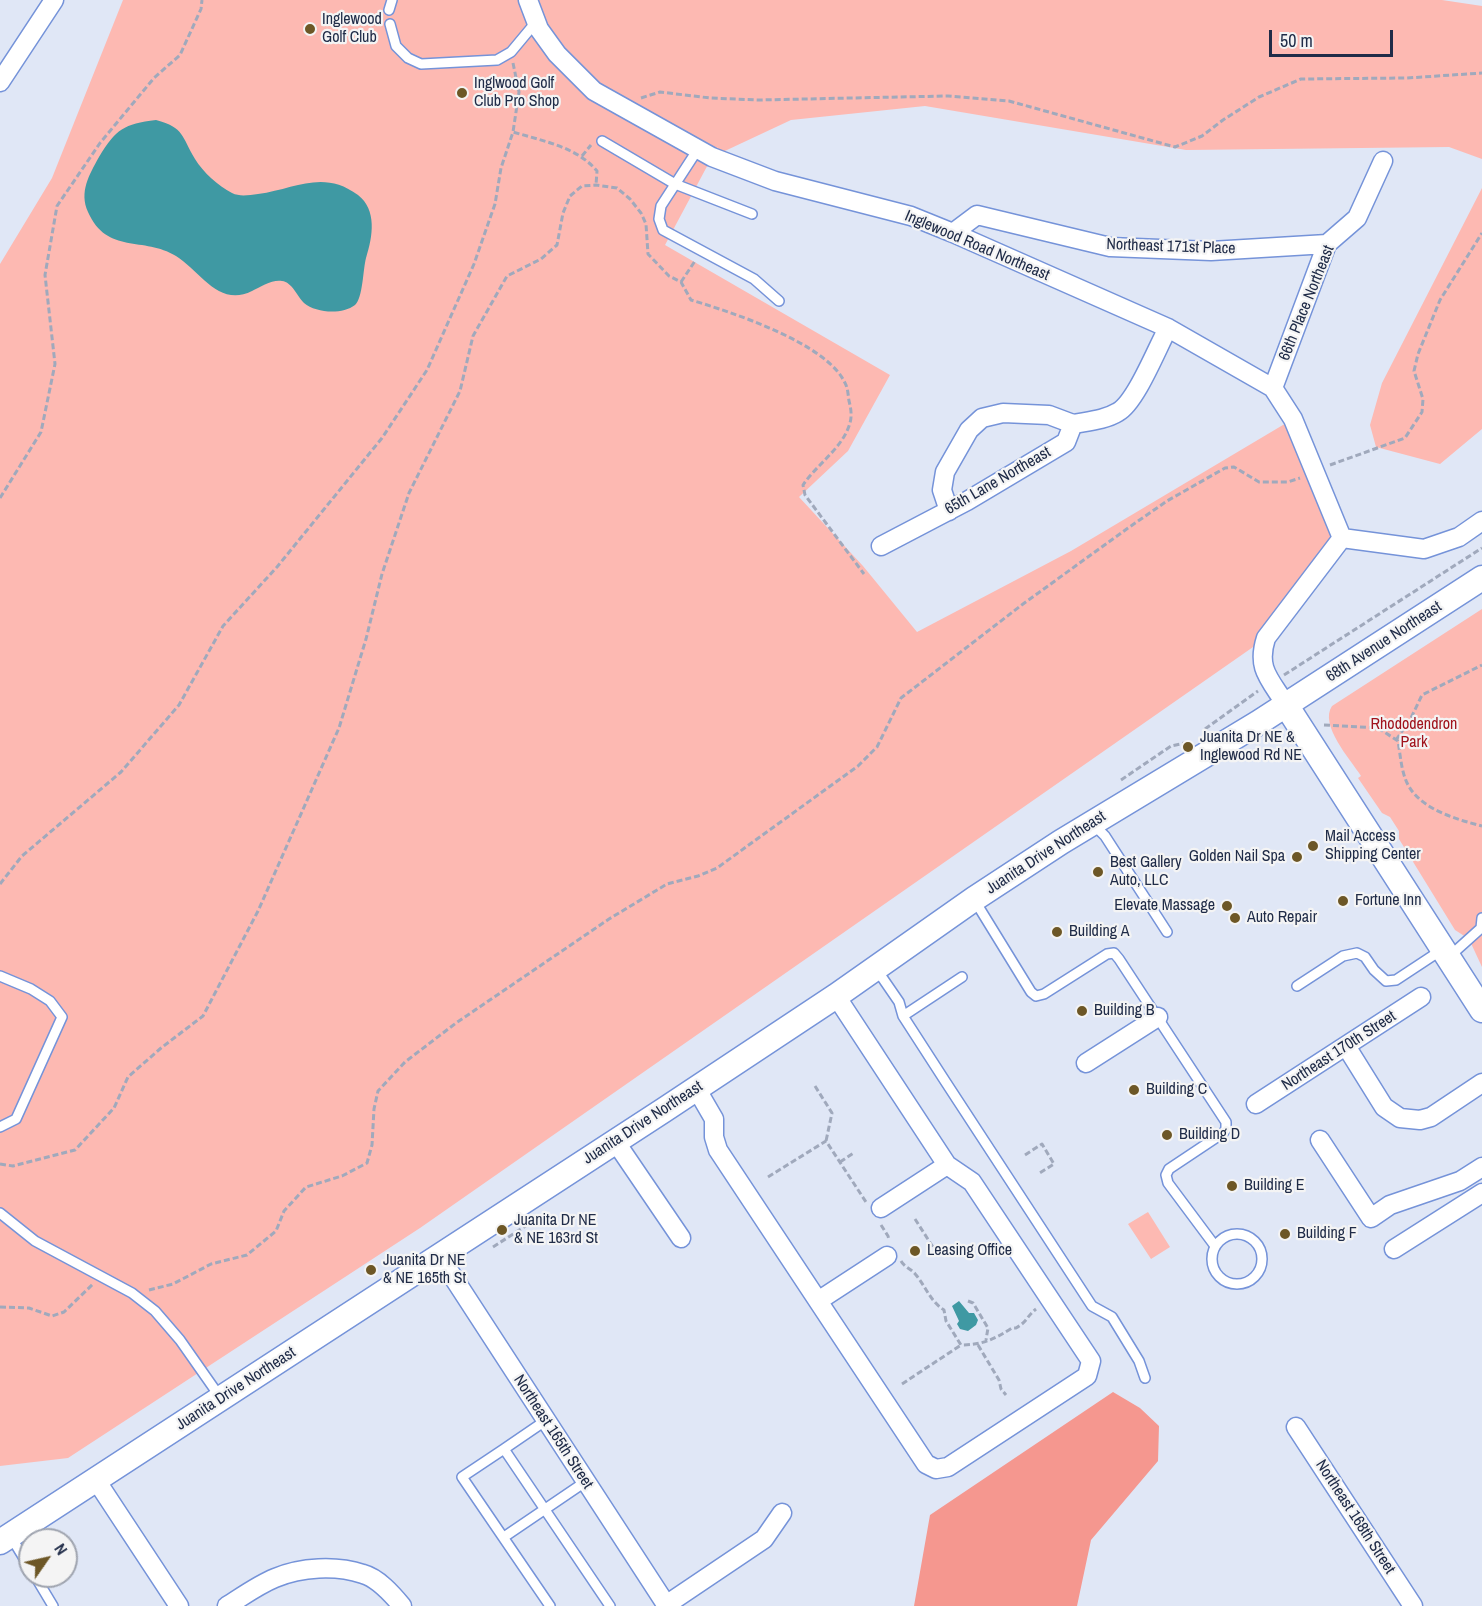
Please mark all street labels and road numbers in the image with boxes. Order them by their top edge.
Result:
street label: Inglewood Road Northeast [902,207,1052,285]
street label: Northeast 171st Place [1106,235,1236,259]
street label: 66th Place Northeast [1275,243,1339,363]
street label: 65th Lane Northeast [942,443,1054,519]
street label: 68th Avenue Northeast [1323,597,1445,687]
street label: Juanita Drive Northeast [983,807,1109,899]
street label: Northeast 170th Street [1278,1007,1400,1095]
street label: Juanita Drive Northeast [580,1077,706,1169]
street label: Juanita Drive Northeast [173,1343,299,1435]
street label: Northeast 165th Street [509,1371,597,1493]
street label: Northeast 168th Street [1311,1456,1399,1578]

